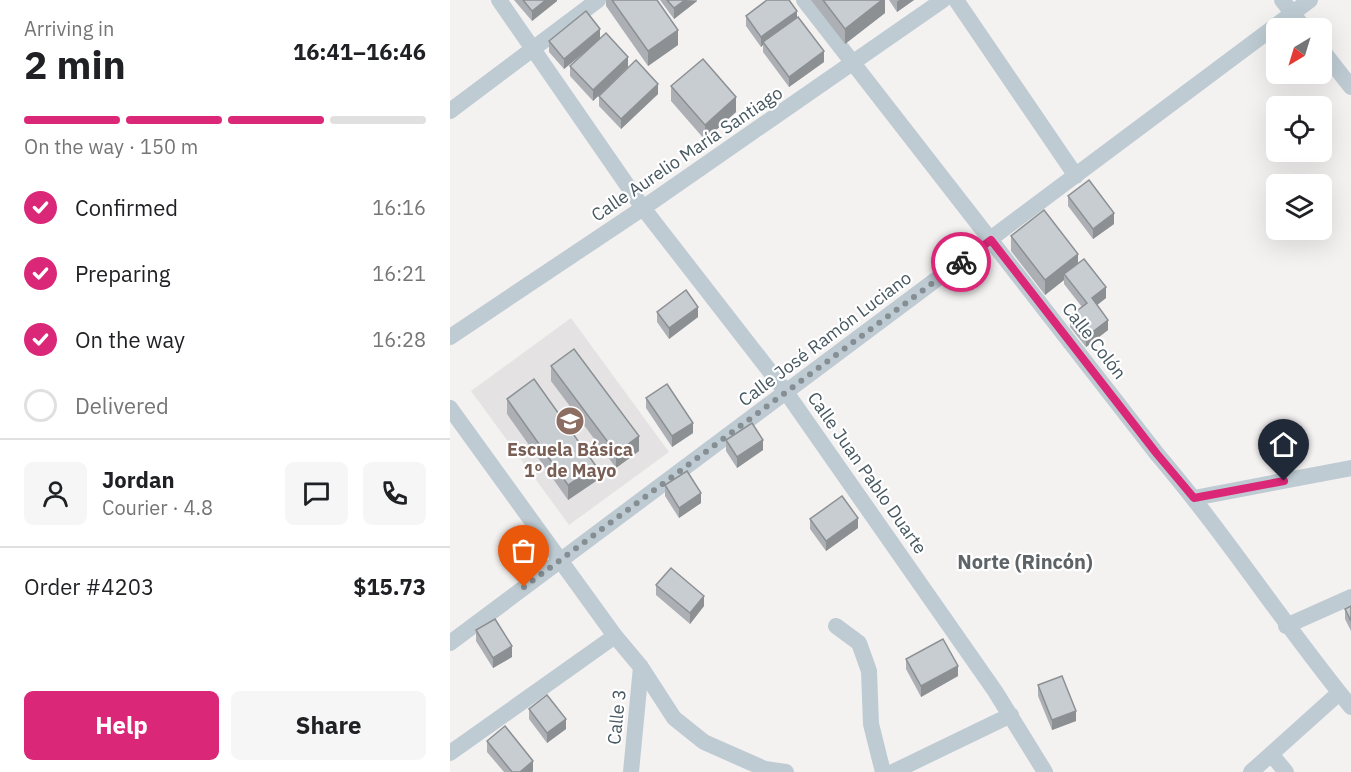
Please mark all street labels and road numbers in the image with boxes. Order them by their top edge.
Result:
street label: Calle Aurelio María Santiago [587,81,787,226]
street label: Calle José Ramón Luciano [734,266,916,411]
street label: Calle Colón [1057,298,1131,384]
street label: Calle Juan Pablo Duarte [803,387,932,558]
street label: Calle 3 [602,688,631,746]

